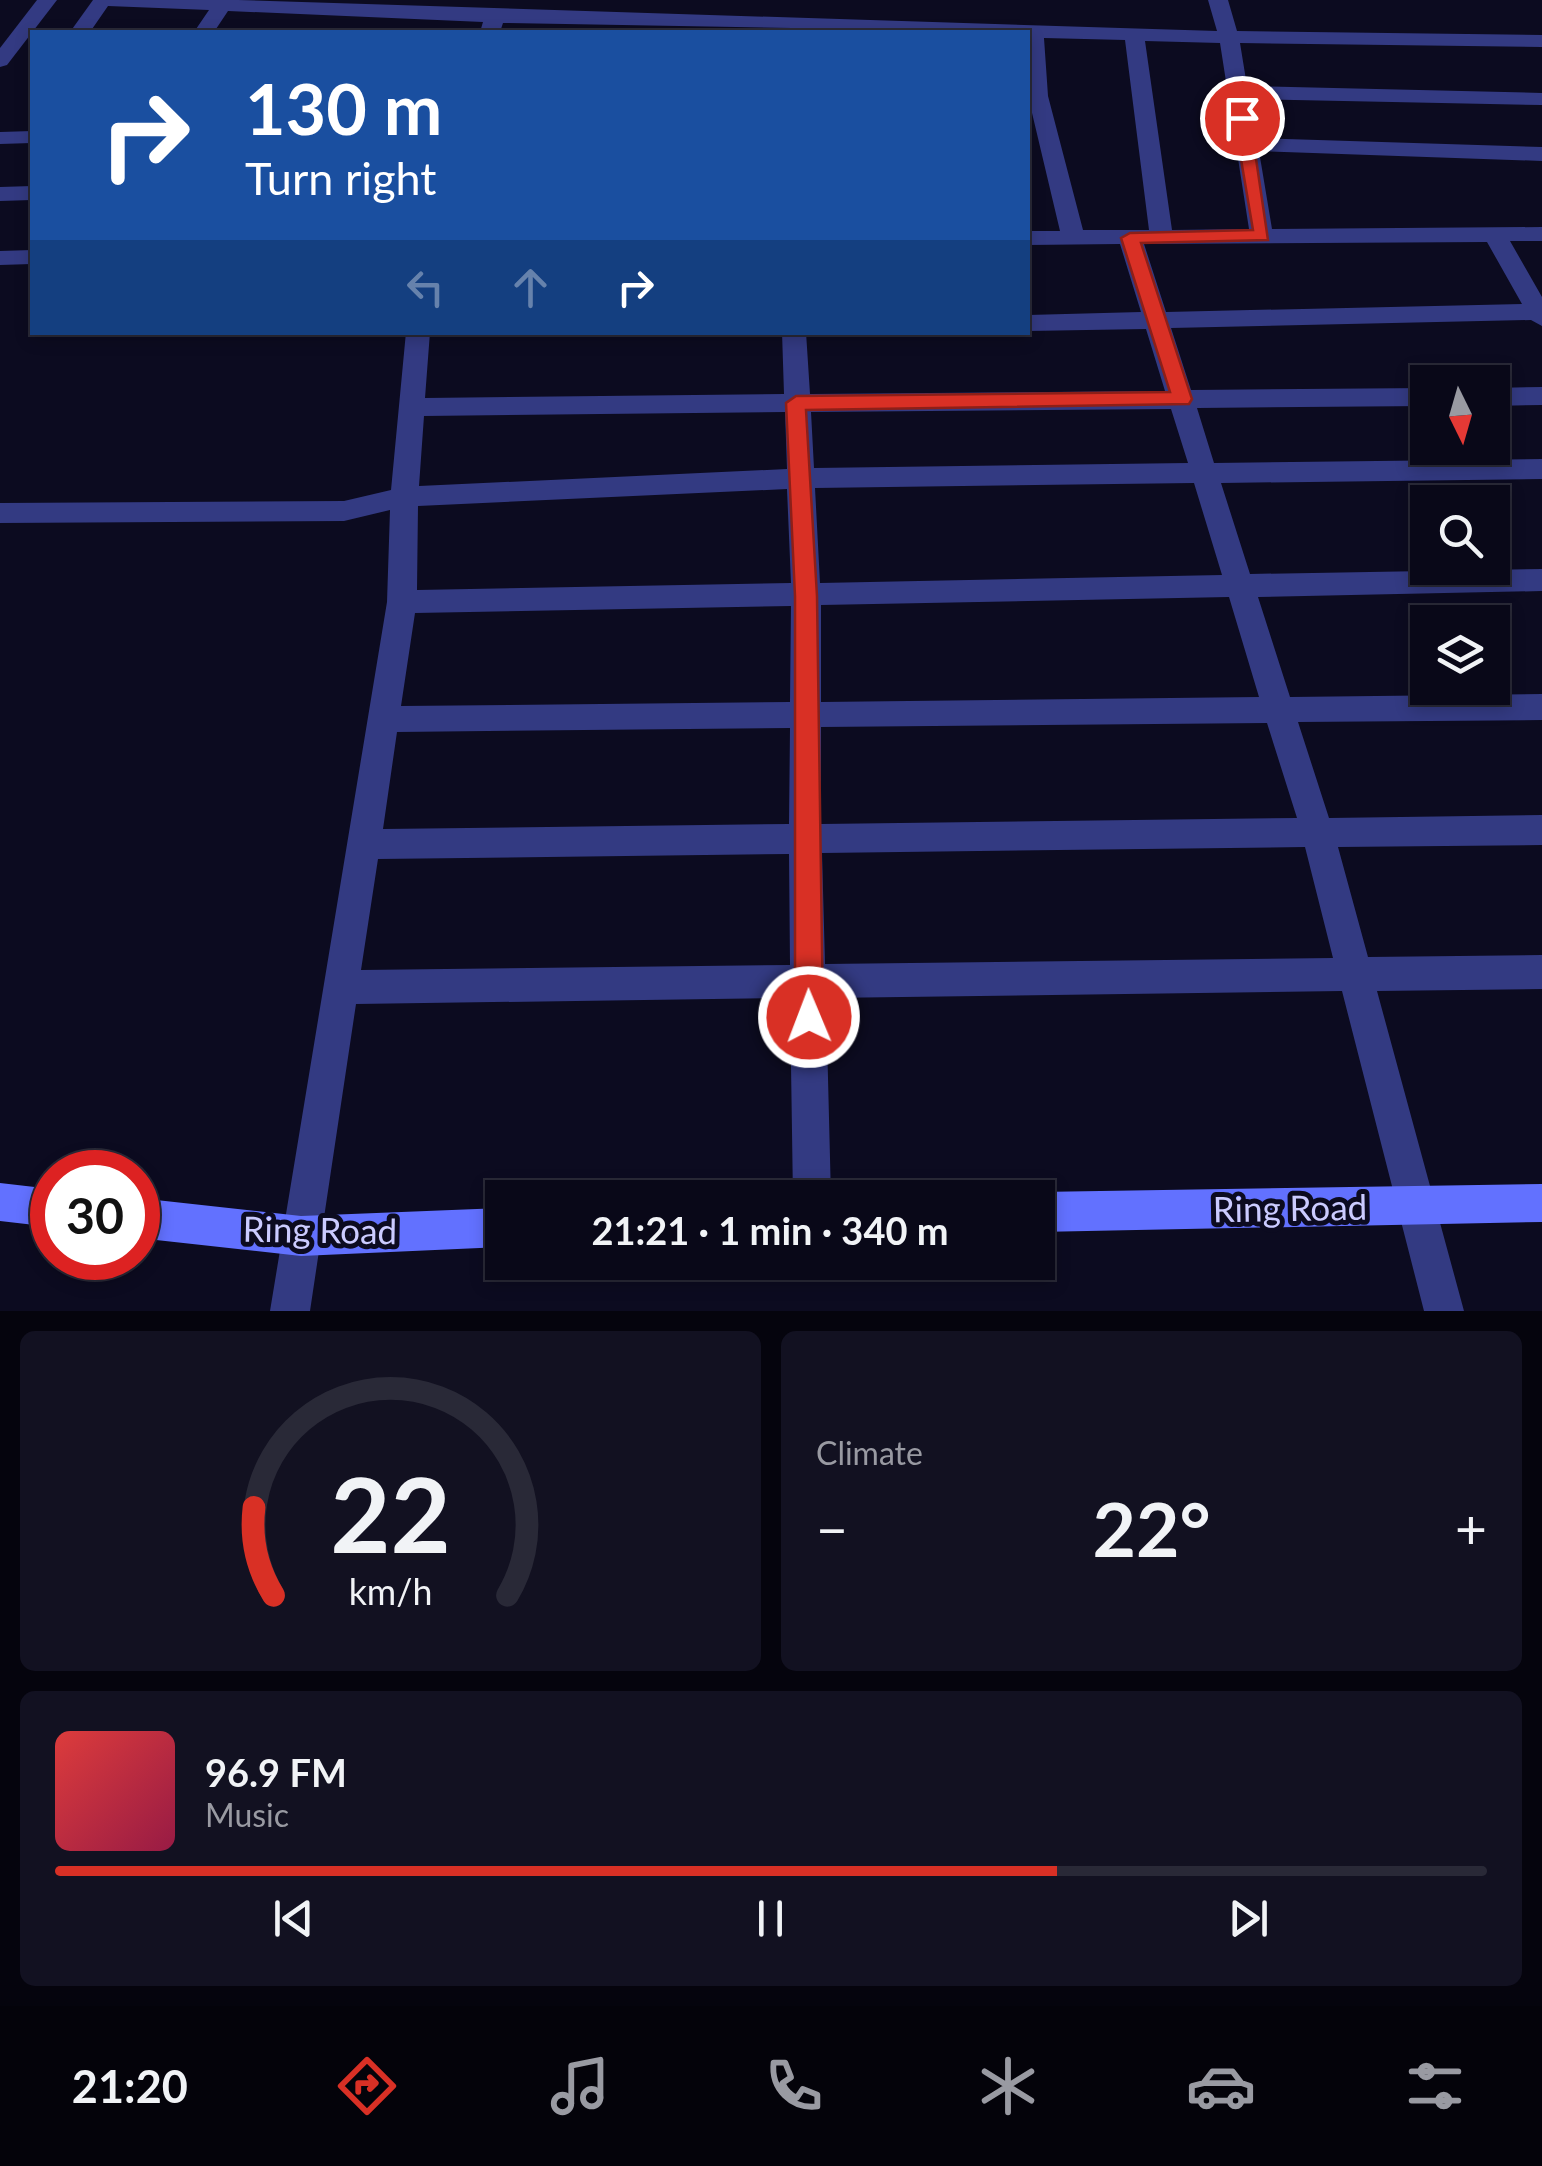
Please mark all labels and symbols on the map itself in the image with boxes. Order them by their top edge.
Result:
pin [1200,76,1285,161]
north arrow [1410,365,1510,465]
position arrow [757,965,861,1069]
speed limit sign: 30 [30,1150,160,1280]
street label: Ring Road [1212,1185,1368,1229]
street label: Ring Road [242,1207,398,1251]

